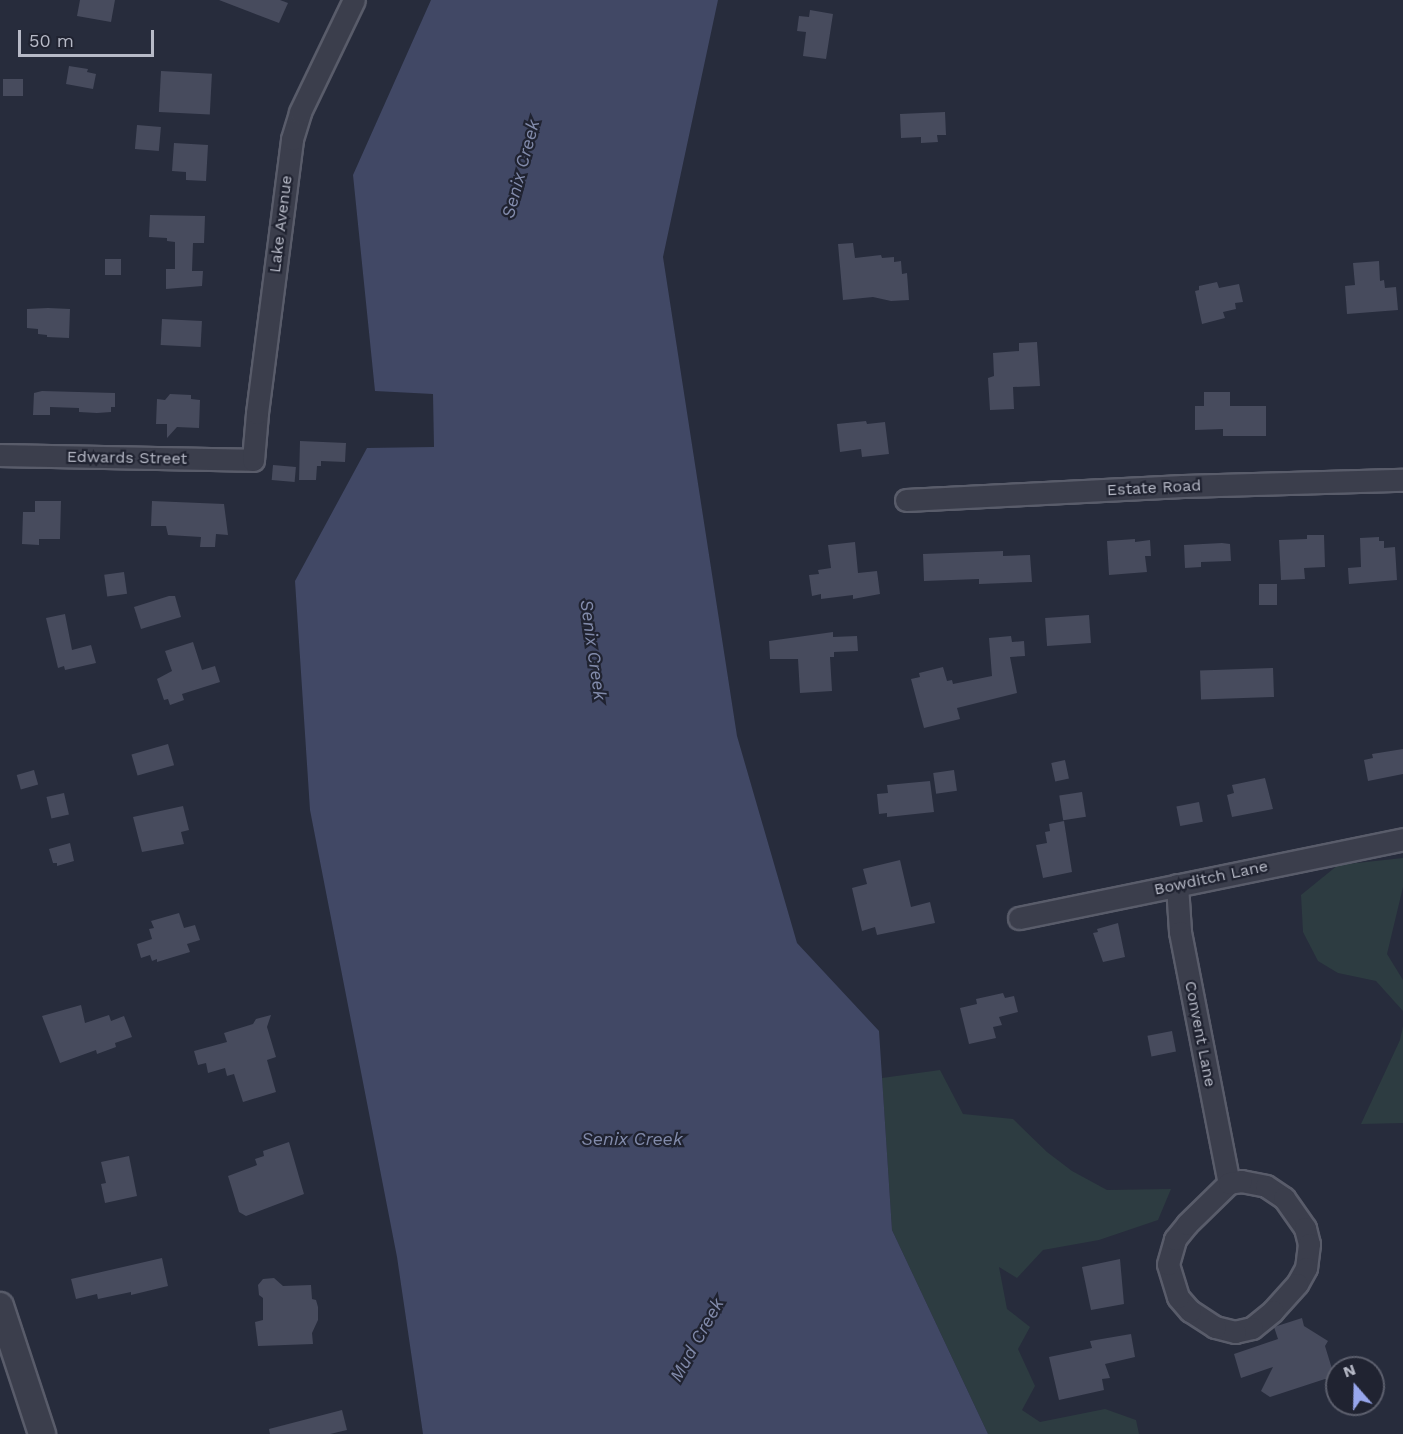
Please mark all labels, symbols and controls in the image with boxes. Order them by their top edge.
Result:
scale bar [21,18,158,56]
text: 50 m [29,30,74,51]
water label: Senix Creek [497,117,545,221]
street label: Lake Avenue [265,174,297,274]
street label: Edwards Street [67,447,187,469]
street label: Estate Road [1106,476,1202,500]
water label: Senix Creek [575,598,611,702]
street label: Bowditch Lane [1152,857,1270,899]
street label: Convent Lane [1180,979,1220,1089]
water label: Senix Creek [581,1128,683,1150]
water label: Mud Creek [665,1295,729,1385]
north arrow [1325,1356,1385,1416]
text: N [1341,1360,1358,1381]

